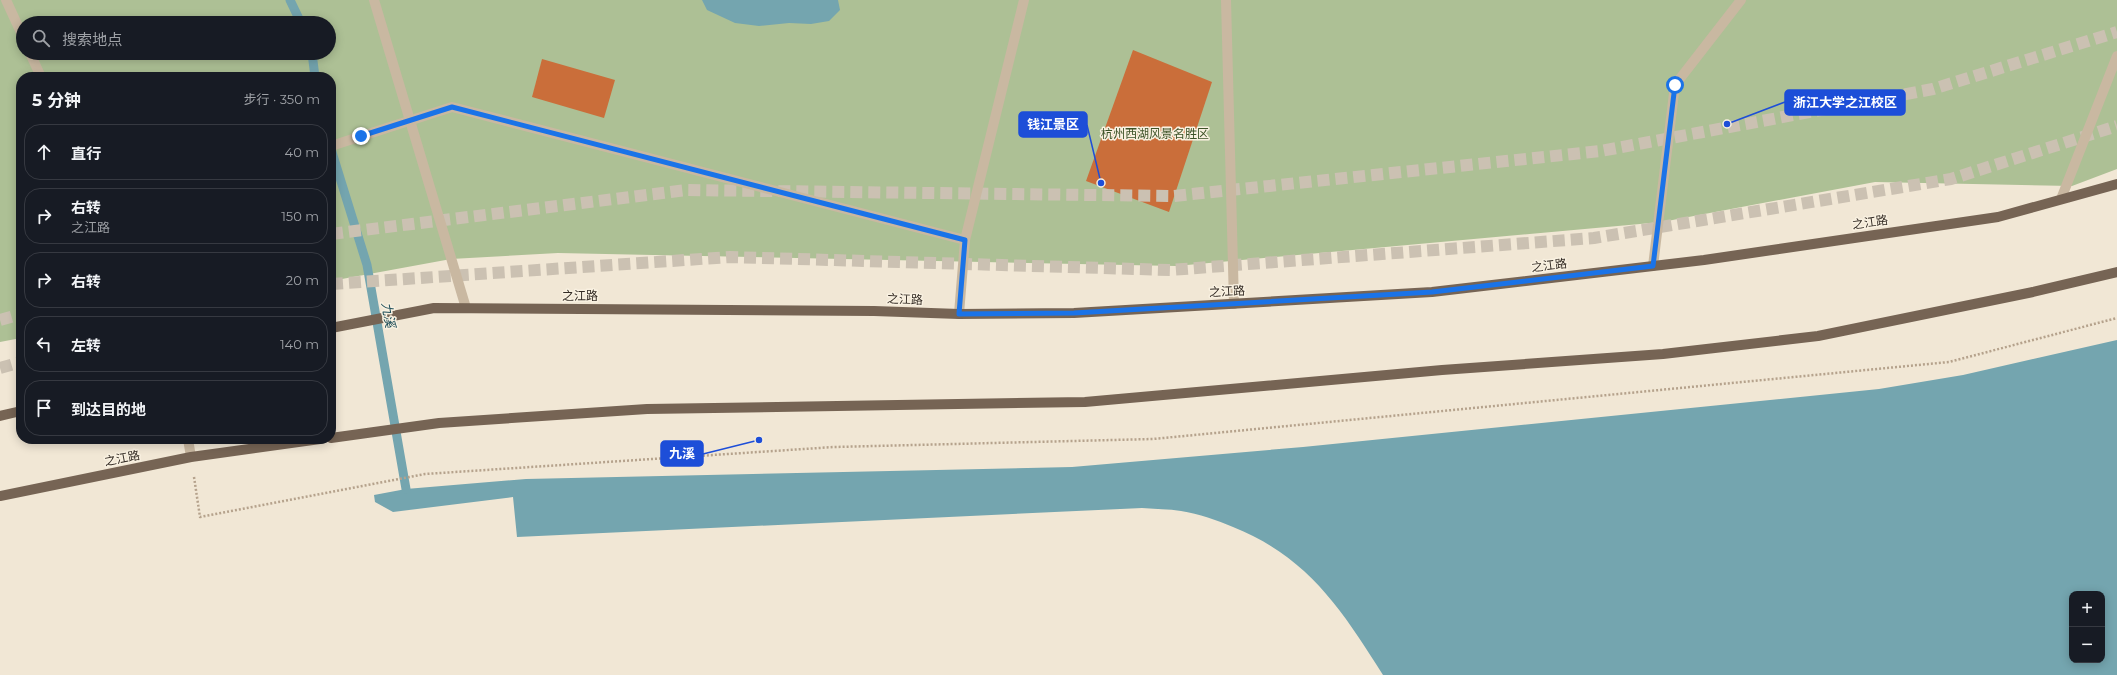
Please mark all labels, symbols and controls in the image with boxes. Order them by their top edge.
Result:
search box [16,16,336,60]
icon: search [30,27,52,49]
text: 搜索地点 [62,30,122,49]
route start [1666,76,1684,94]
text: 5 分钟 [32,90,81,110]
callout: 浙江大学之江校区 [1785,90,1905,115]
text: 步行 · 350 m [244,91,320,107]
text: 浙江大学之江校区 [1793,94,1897,110]
callout: 钱江景区 [1019,112,1087,137]
text: 钱江景区 [1027,116,1079,132]
park label: 杭州西湖风景名胜区 [1101,126,1209,141]
route end [352,127,370,145]
icon: ahead [33,141,55,163]
text: 直行 [71,144,101,163]
text: 40 m [285,144,319,160]
text: 右转 [71,198,101,217]
icon: right [33,205,55,227]
text: 150 m [281,208,319,224]
street label: 之江路 [1851,212,1889,232]
text: 之江路 [71,219,110,235]
street label: 之江路 [1530,255,1568,275]
icon: right [33,269,55,291]
text: 右转 [71,272,101,291]
text: 20 m [286,272,319,288]
street label: 之江路 [1209,283,1245,299]
street label: 之江路 [562,288,598,303]
street label: 之江路 [887,291,923,307]
water label: 九溪 [379,301,399,331]
icon: left [33,333,55,355]
text: 左转 [71,336,101,355]
text: 140 m [280,336,319,352]
icon: arrive [33,397,55,419]
text: 到达目的地 [71,400,146,419]
callout: 九溪 [661,441,703,466]
text: 九溪 [669,445,695,461]
street label: 之江路 [103,447,141,469]
map controls [2069,591,2105,663]
button: + [2069,591,2105,627]
button: − [2069,627,2105,663]

